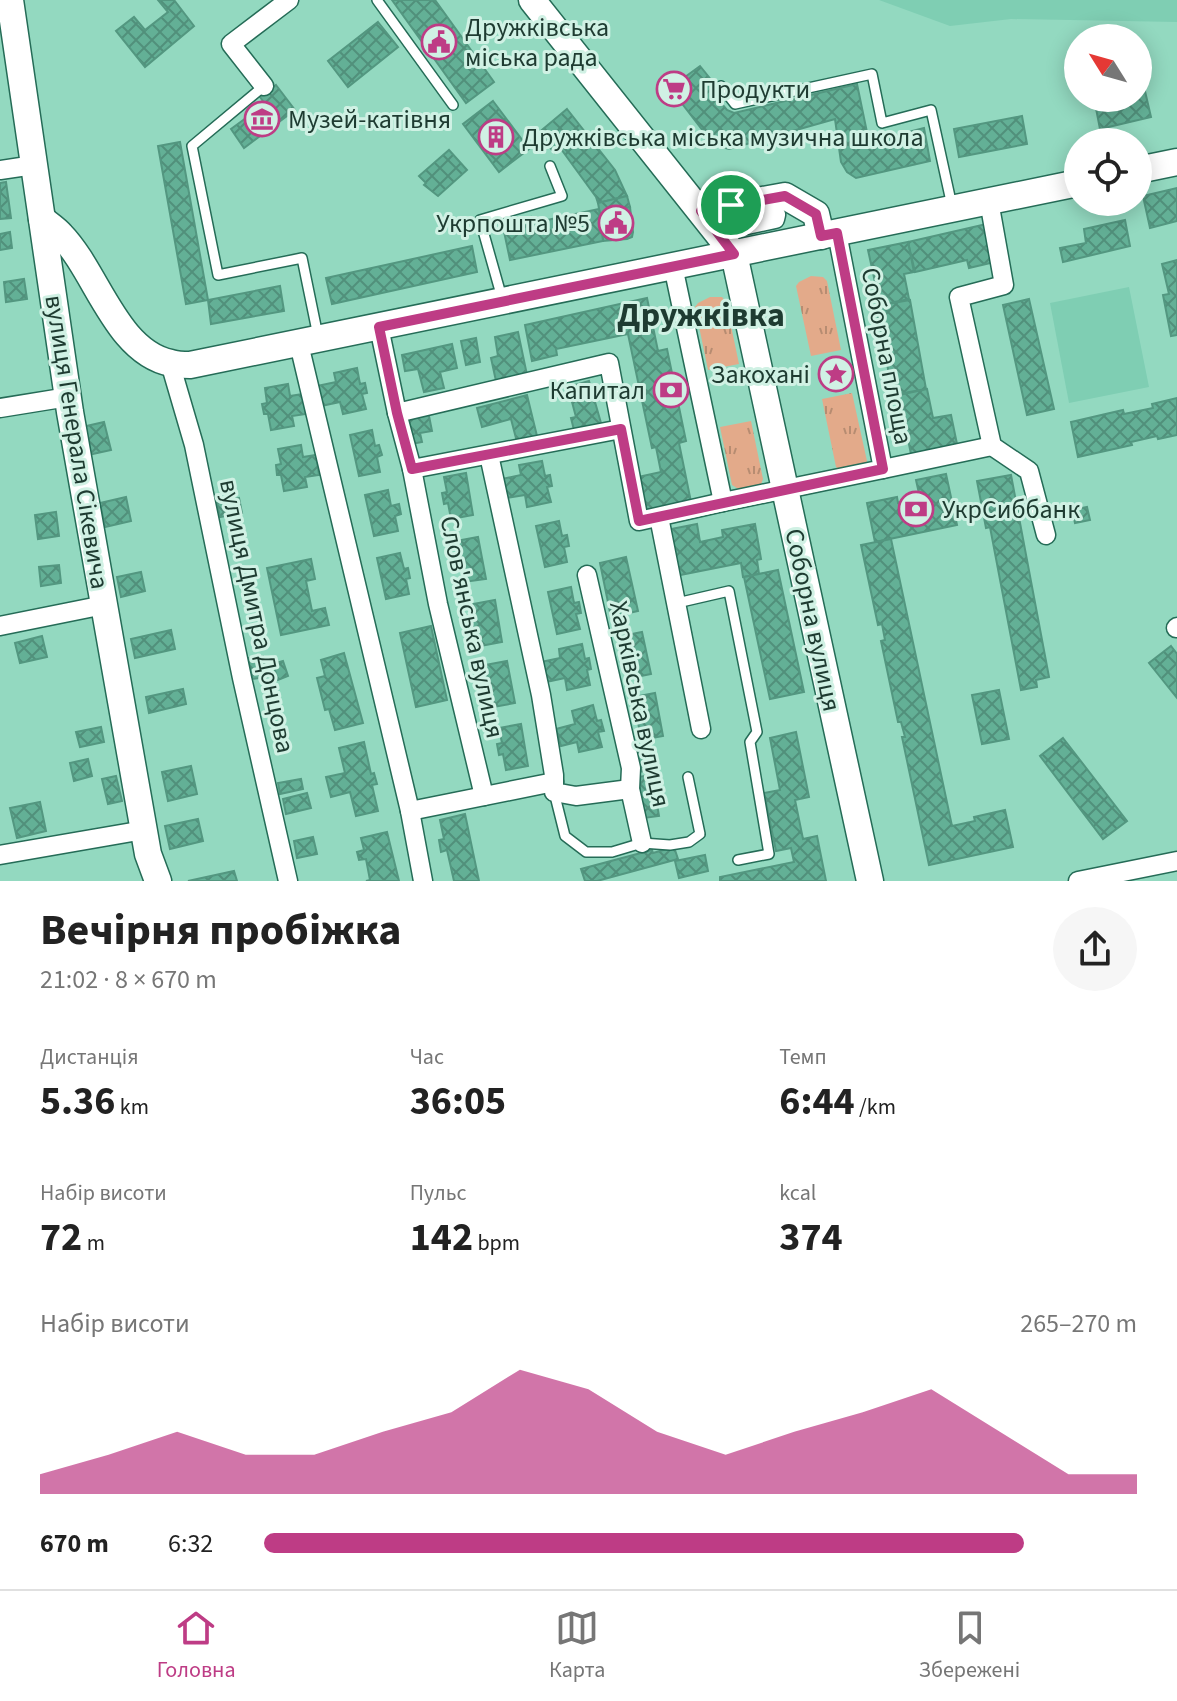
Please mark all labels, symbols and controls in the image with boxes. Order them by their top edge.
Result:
place label: Дружківська міська рада [465,9,609,76]
public building icon: Дружківська міська рада [420,23,458,61]
north arrow [1064,24,1152,112]
map controls [1064,24,1152,216]
supermarket icon: Продукти [655,70,693,108]
place label: Продукти [700,71,810,108]
museum icon: Музей-катівня [243,100,281,138]
place label: Музей-катівня [288,101,451,138]
building icon: Дружківська міська музична школа [477,118,515,156]
place label: Дружківська міська музична школа [522,119,924,156]
button: locate [1064,128,1152,216]
pin [697,171,765,239]
icon: arrive [709,183,753,227]
public building icon: Укрпошта №5 [597,204,635,242]
place label: Укрпошта №5 [436,205,590,242]
street label: Соборна площа [852,264,922,448]
district label: Дружківка [617,291,785,340]
street label: вулиця Генерала Сікевича [35,292,119,592]
place icon: Закохані [817,355,855,393]
place label: Закохані [711,356,810,393]
bank icon: Капитал [652,371,690,409]
place label: Капитал [549,372,645,409]
street label: вулиця Дмитра Донцова [210,476,304,756]
bank icon: УкрСиббанк [897,490,935,528]
place label: УкрСиббанк [942,491,1080,528]
street label: Слов'янська вулиця [430,512,514,742]
street label: Соборна вулиця [776,525,850,715]
street label: Харківська вулиця [600,597,680,811]
text: Вечірня пробіжка [40,899,402,962]
button: share [1053,907,1137,991]
text: 21:02 · 8 × 670 m [40,961,217,998]
text: Дистанція [40,1041,139,1073]
text: Час [410,1041,444,1073]
text: Темп [779,1041,827,1073]
text: 5.36 [40,1073,115,1130]
text: 36:05 [410,1073,506,1130]
text: 6:44 [779,1073,855,1130]
text: km [115,1091,149,1123]
text: /km [855,1091,896,1123]
text: Набір висоти [40,1177,167,1209]
text: Пульс [410,1177,466,1209]
text: kcal [779,1177,816,1209]
text: 72 [40,1209,82,1266]
text: 142 [410,1209,473,1266]
text: 374 [779,1209,843,1266]
text: m [82,1227,105,1259]
text: bpm [473,1227,520,1259]
text: Набір висоти [40,1305,190,1342]
text: 265–270 m [1020,1305,1137,1342]
text: 670 m [40,1525,109,1562]
text: 6:32 [168,1525,213,1562]
tab: Головна [157,1606,236,1686]
tab: Карта [549,1606,605,1686]
tab: Збережені [919,1606,1020,1686]

